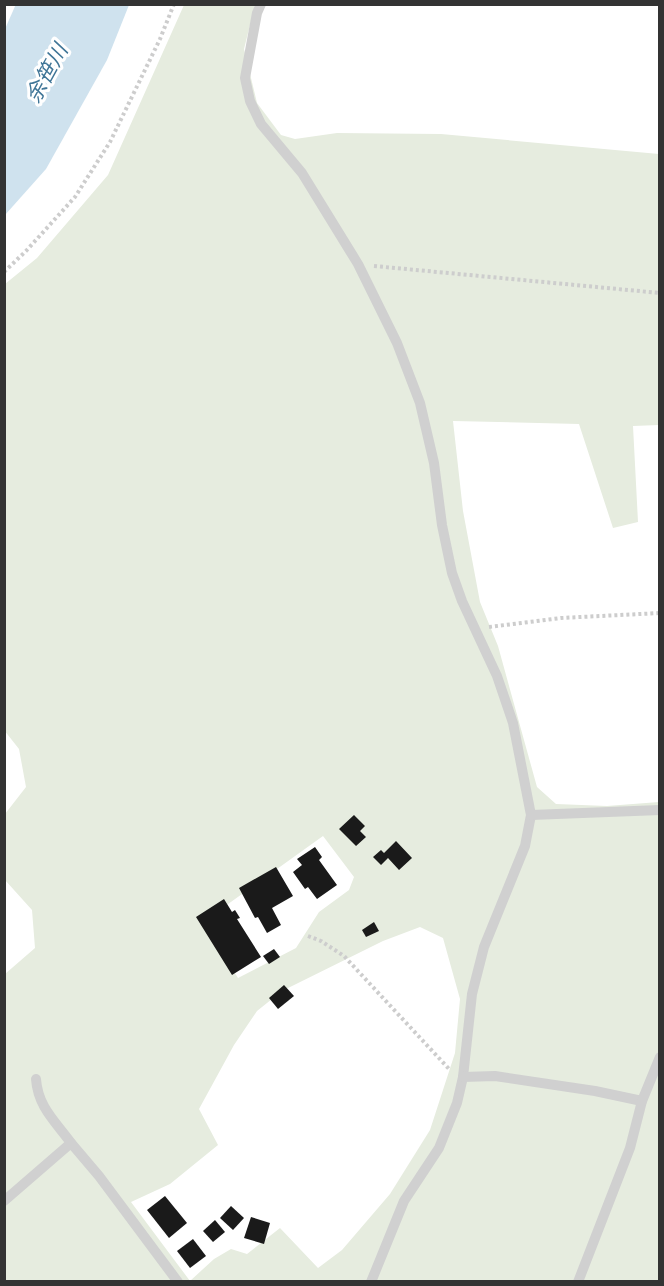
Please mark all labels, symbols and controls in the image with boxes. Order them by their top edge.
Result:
water label: 余笹川 [18,37,74,107]

